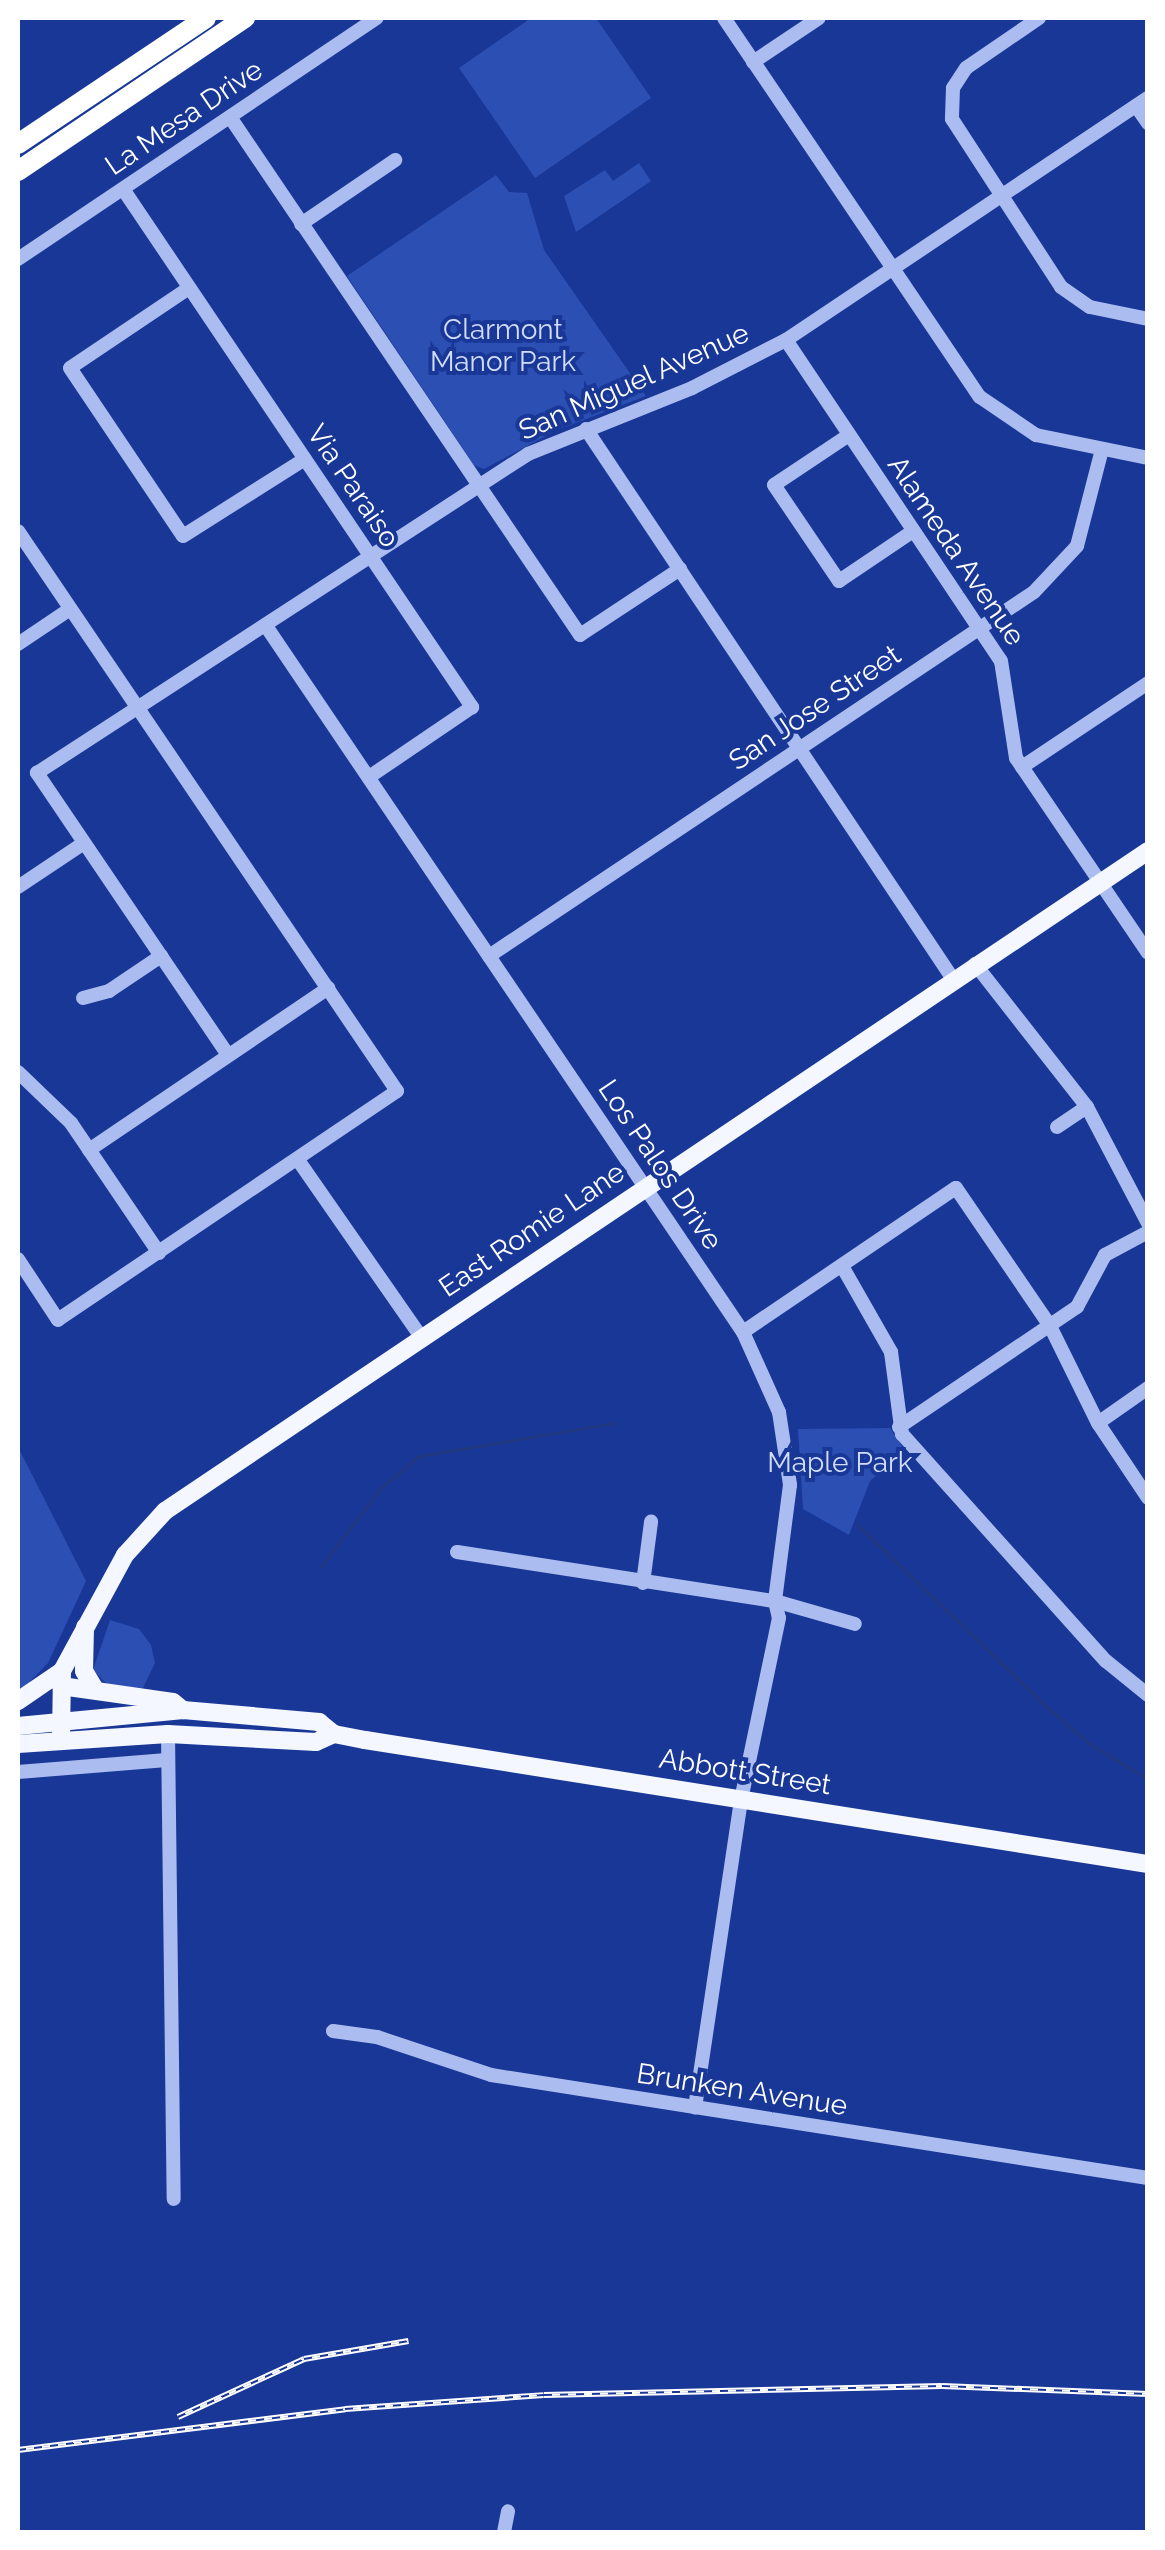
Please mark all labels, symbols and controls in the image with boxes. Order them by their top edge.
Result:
street label: La Mesa Drive [99,53,269,183]
park label: Clarmont Manor Park [430,313,576,379]
street label: San Miguel Avenue [513,316,755,448]
street label: Via Paraiso [300,418,406,554]
street label: Alameda Avenue [880,450,1032,652]
street label: San Jose Street [723,638,907,778]
street label: Los Palos Drive [591,1074,729,1256]
street label: East Romie Lane [433,1156,631,1304]
park label: Maple Park [767,1446,913,1480]
street label: Abbott Street [657,1742,833,1802]
street label: Brunken Avenue [634,2057,850,2123]

